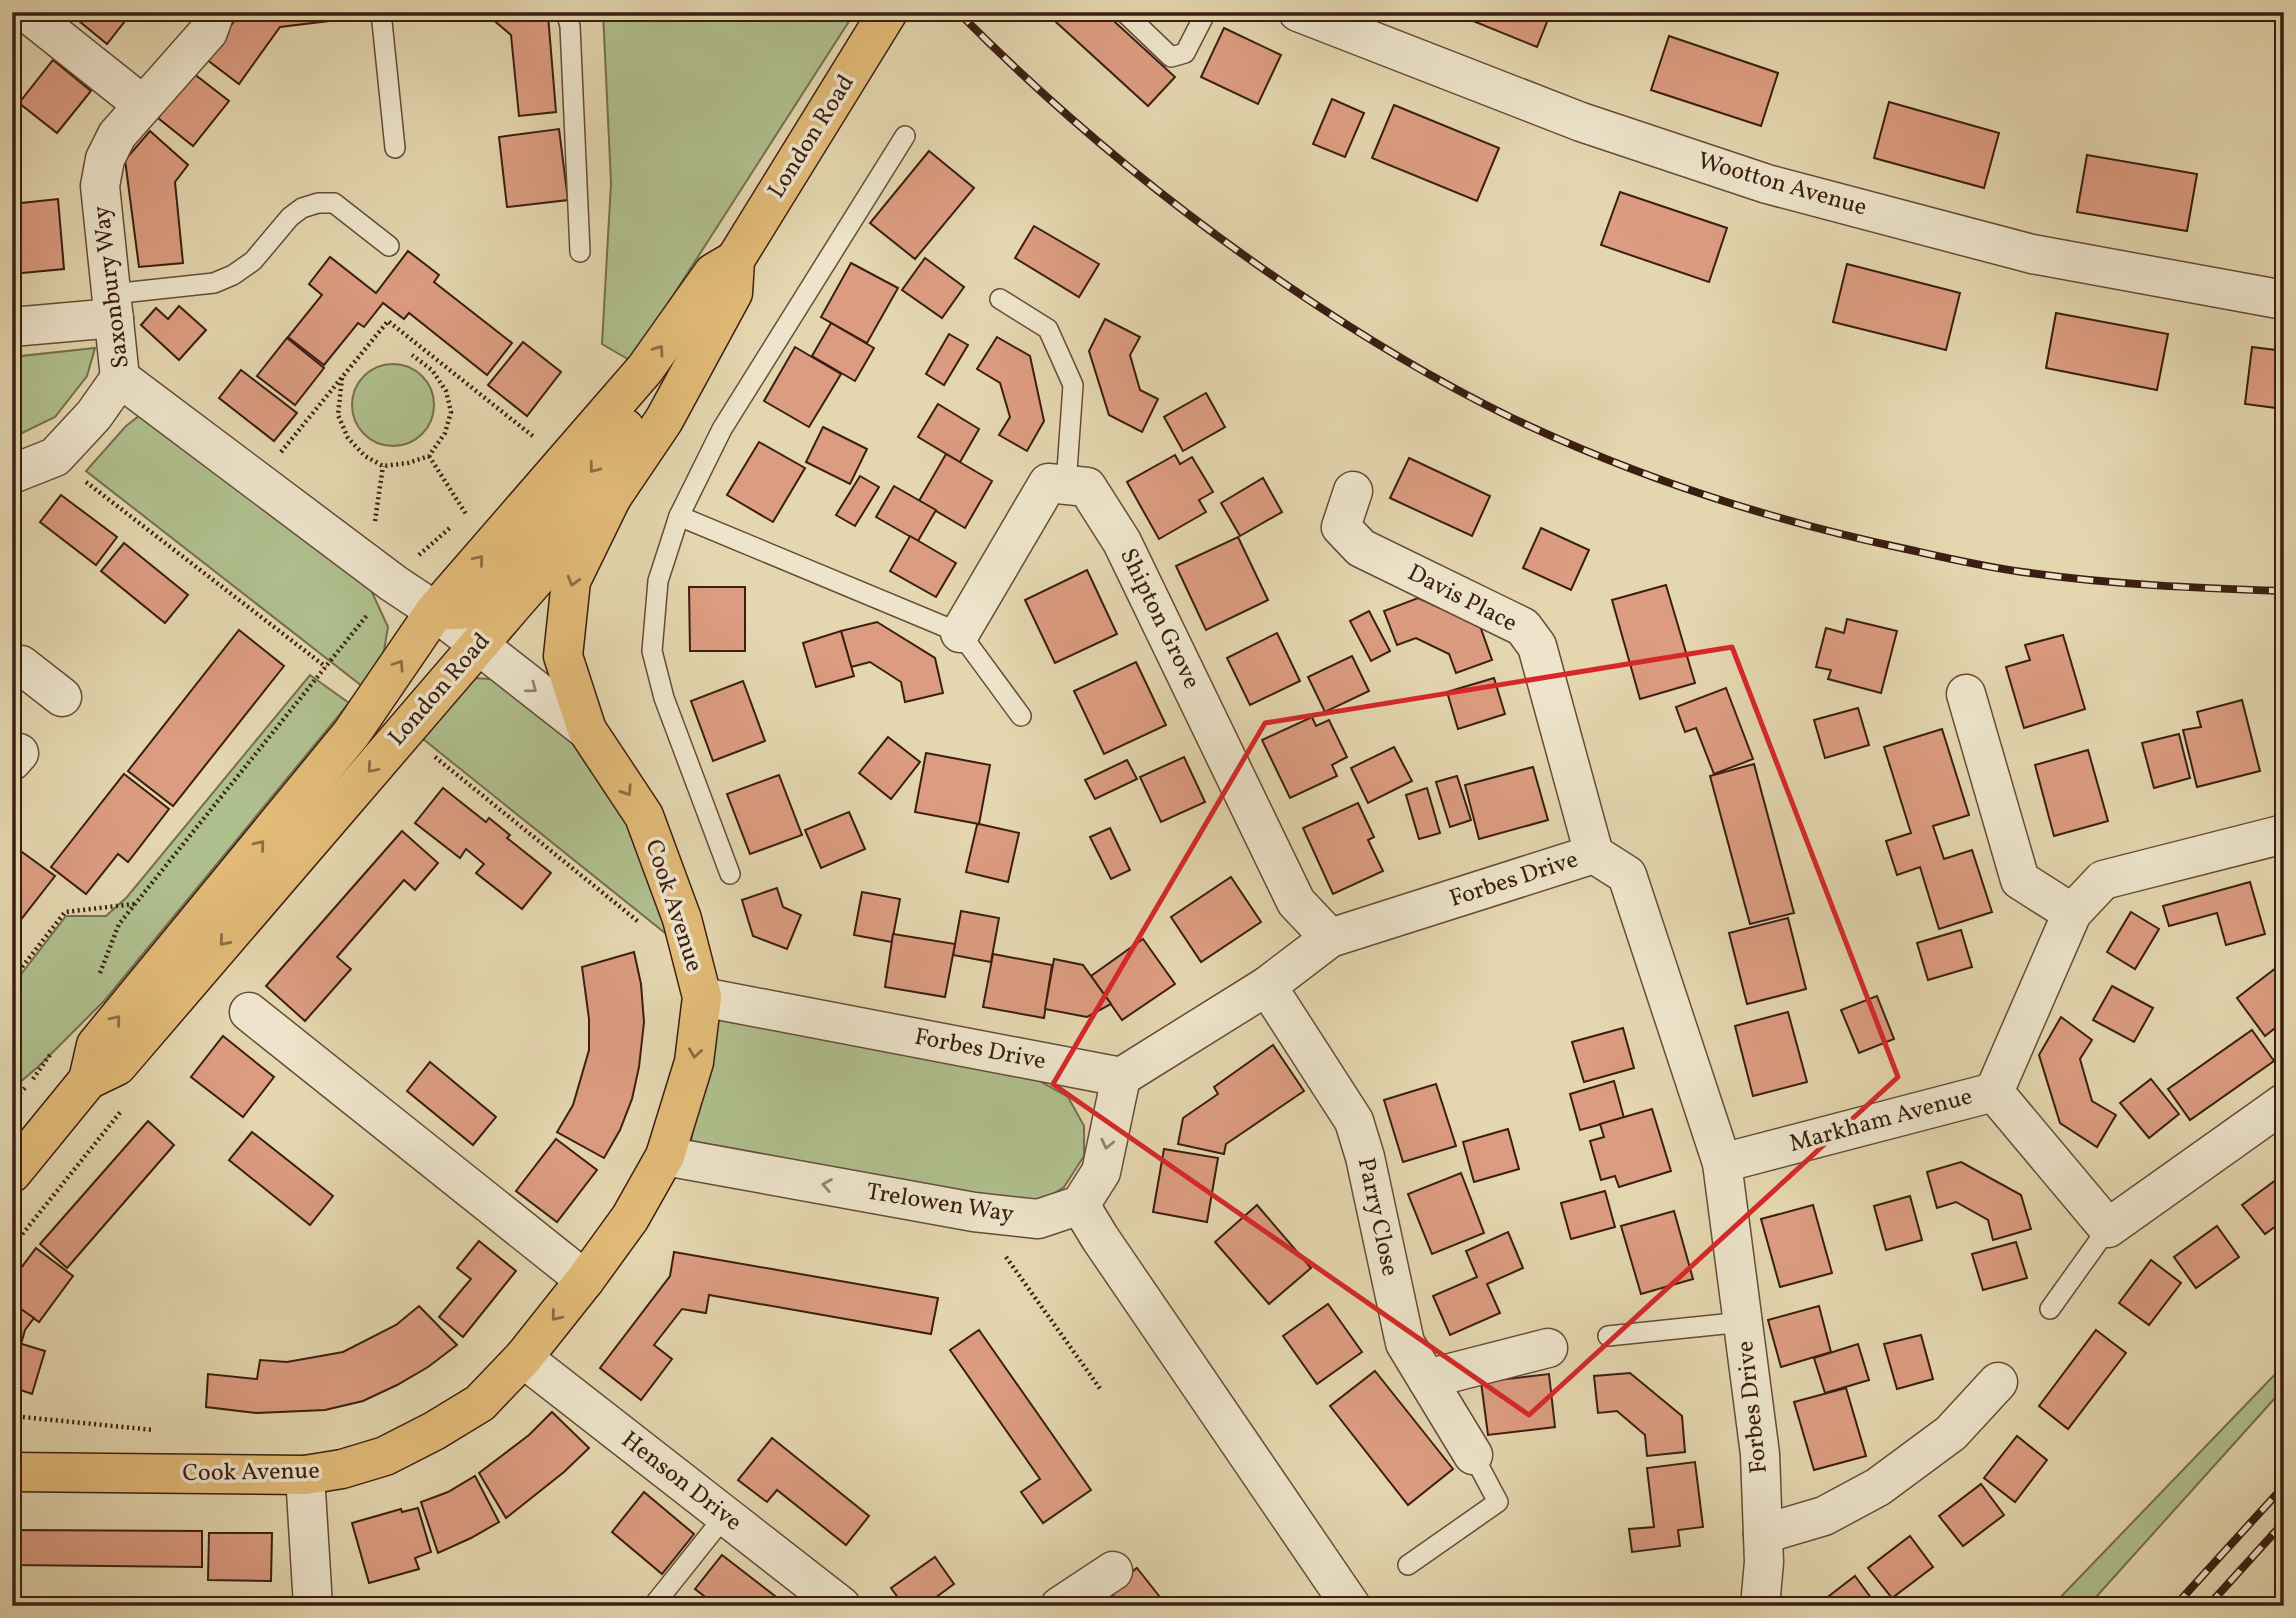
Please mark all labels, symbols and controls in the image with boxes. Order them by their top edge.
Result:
street label: London Road [760,69,864,205]
street label: Wootton Avenue [1693,145,1871,225]
street label: Saxonbury Way [85,204,139,370]
one-way arrow [651,345,663,358]
one-way arrow [589,460,602,473]
street label: Shipton Grove [1110,543,1208,695]
one-way arrow [471,555,483,568]
street label: Davis Place [1401,557,1523,641]
one-way arrow [567,574,582,586]
street label: London Road [381,626,499,754]
one-way arrow [391,660,403,673]
one-way arrow [524,679,537,692]
one-way arrow [368,760,380,773]
one-way arrow [619,784,632,797]
street label: Cook Avenue [636,835,710,977]
one-way arrow [252,840,264,853]
street label: Forbes Drive [1445,843,1583,917]
one-way arrow [220,934,233,946]
one-way arrow [107,1016,120,1028]
street label: Forbes Drive [911,1021,1049,1079]
one-way arrow [688,1047,703,1059]
street label: Markham Avenue [1786,1080,1976,1162]
one-way arrow [1101,1138,1116,1150]
street label: Parry Close [1348,1155,1406,1279]
street label: Trelowen Way [864,1176,1016,1232]
one-way arrow [821,1178,833,1193]
one-way arrow [552,1309,565,1321]
street label: Forbes Drive [1729,1339,1777,1475]
street label: Henson Drive [614,1424,748,1540]
street label: Cook Avenue [182,1455,320,1491]

